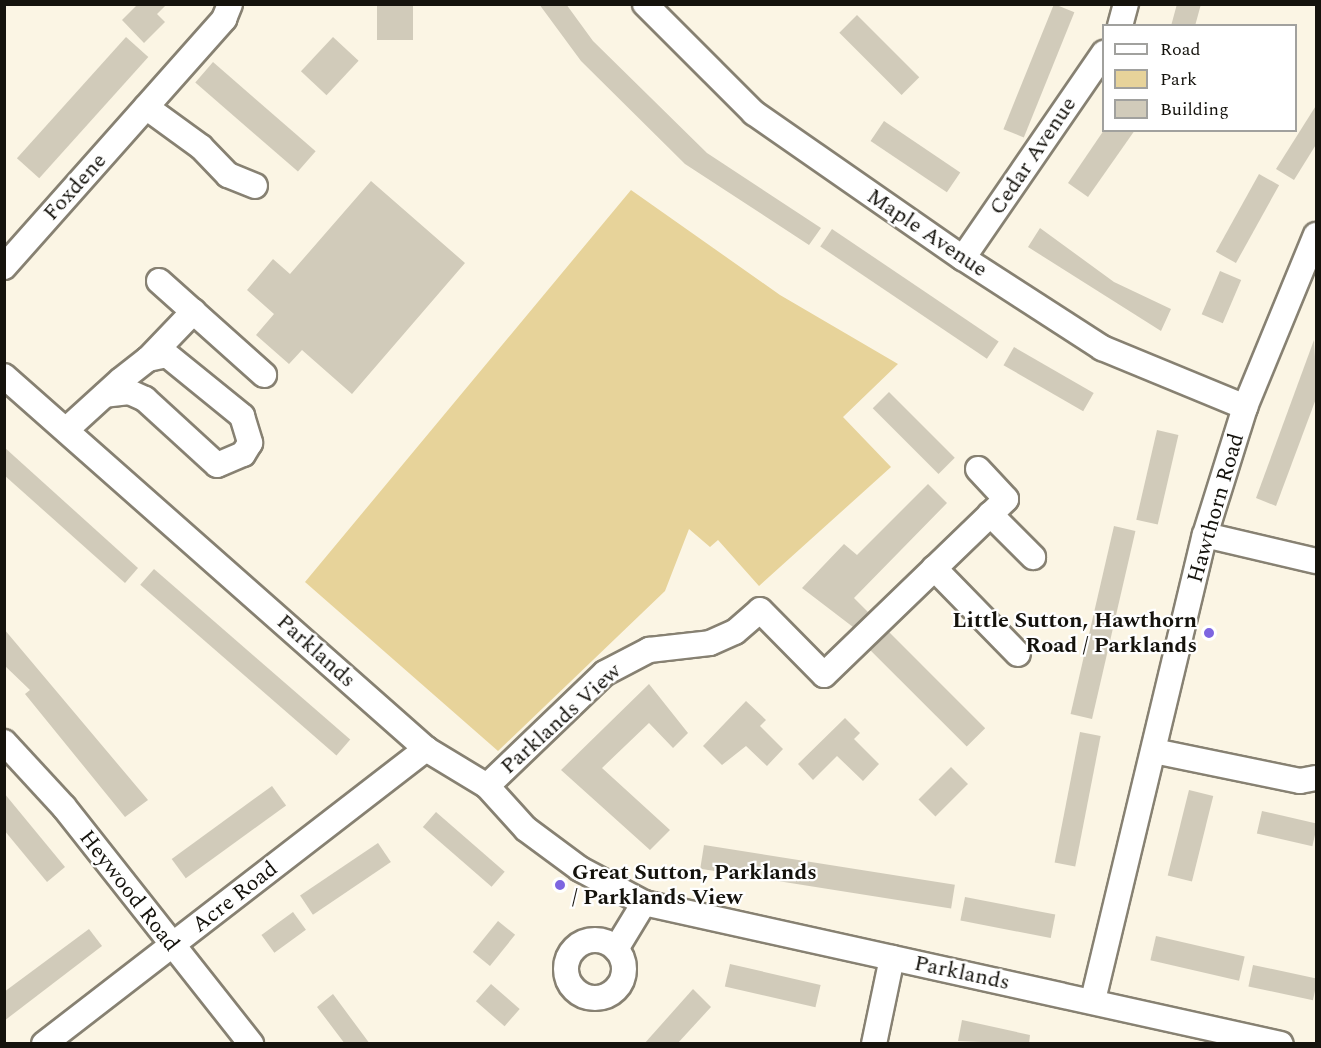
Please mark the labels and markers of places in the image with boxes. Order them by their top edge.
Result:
place label: Little Sutton, Hawthorn Road / Parklands [952,607,1197,658]
marker: Little Sutton, Hawthorn Road / Parklands [1202,626,1216,640]
place label: Great Sutton, Parklands / Parklands View [572,859,817,910]
marker: Great Sutton, Parklands / Parklands View [553,878,567,892]

